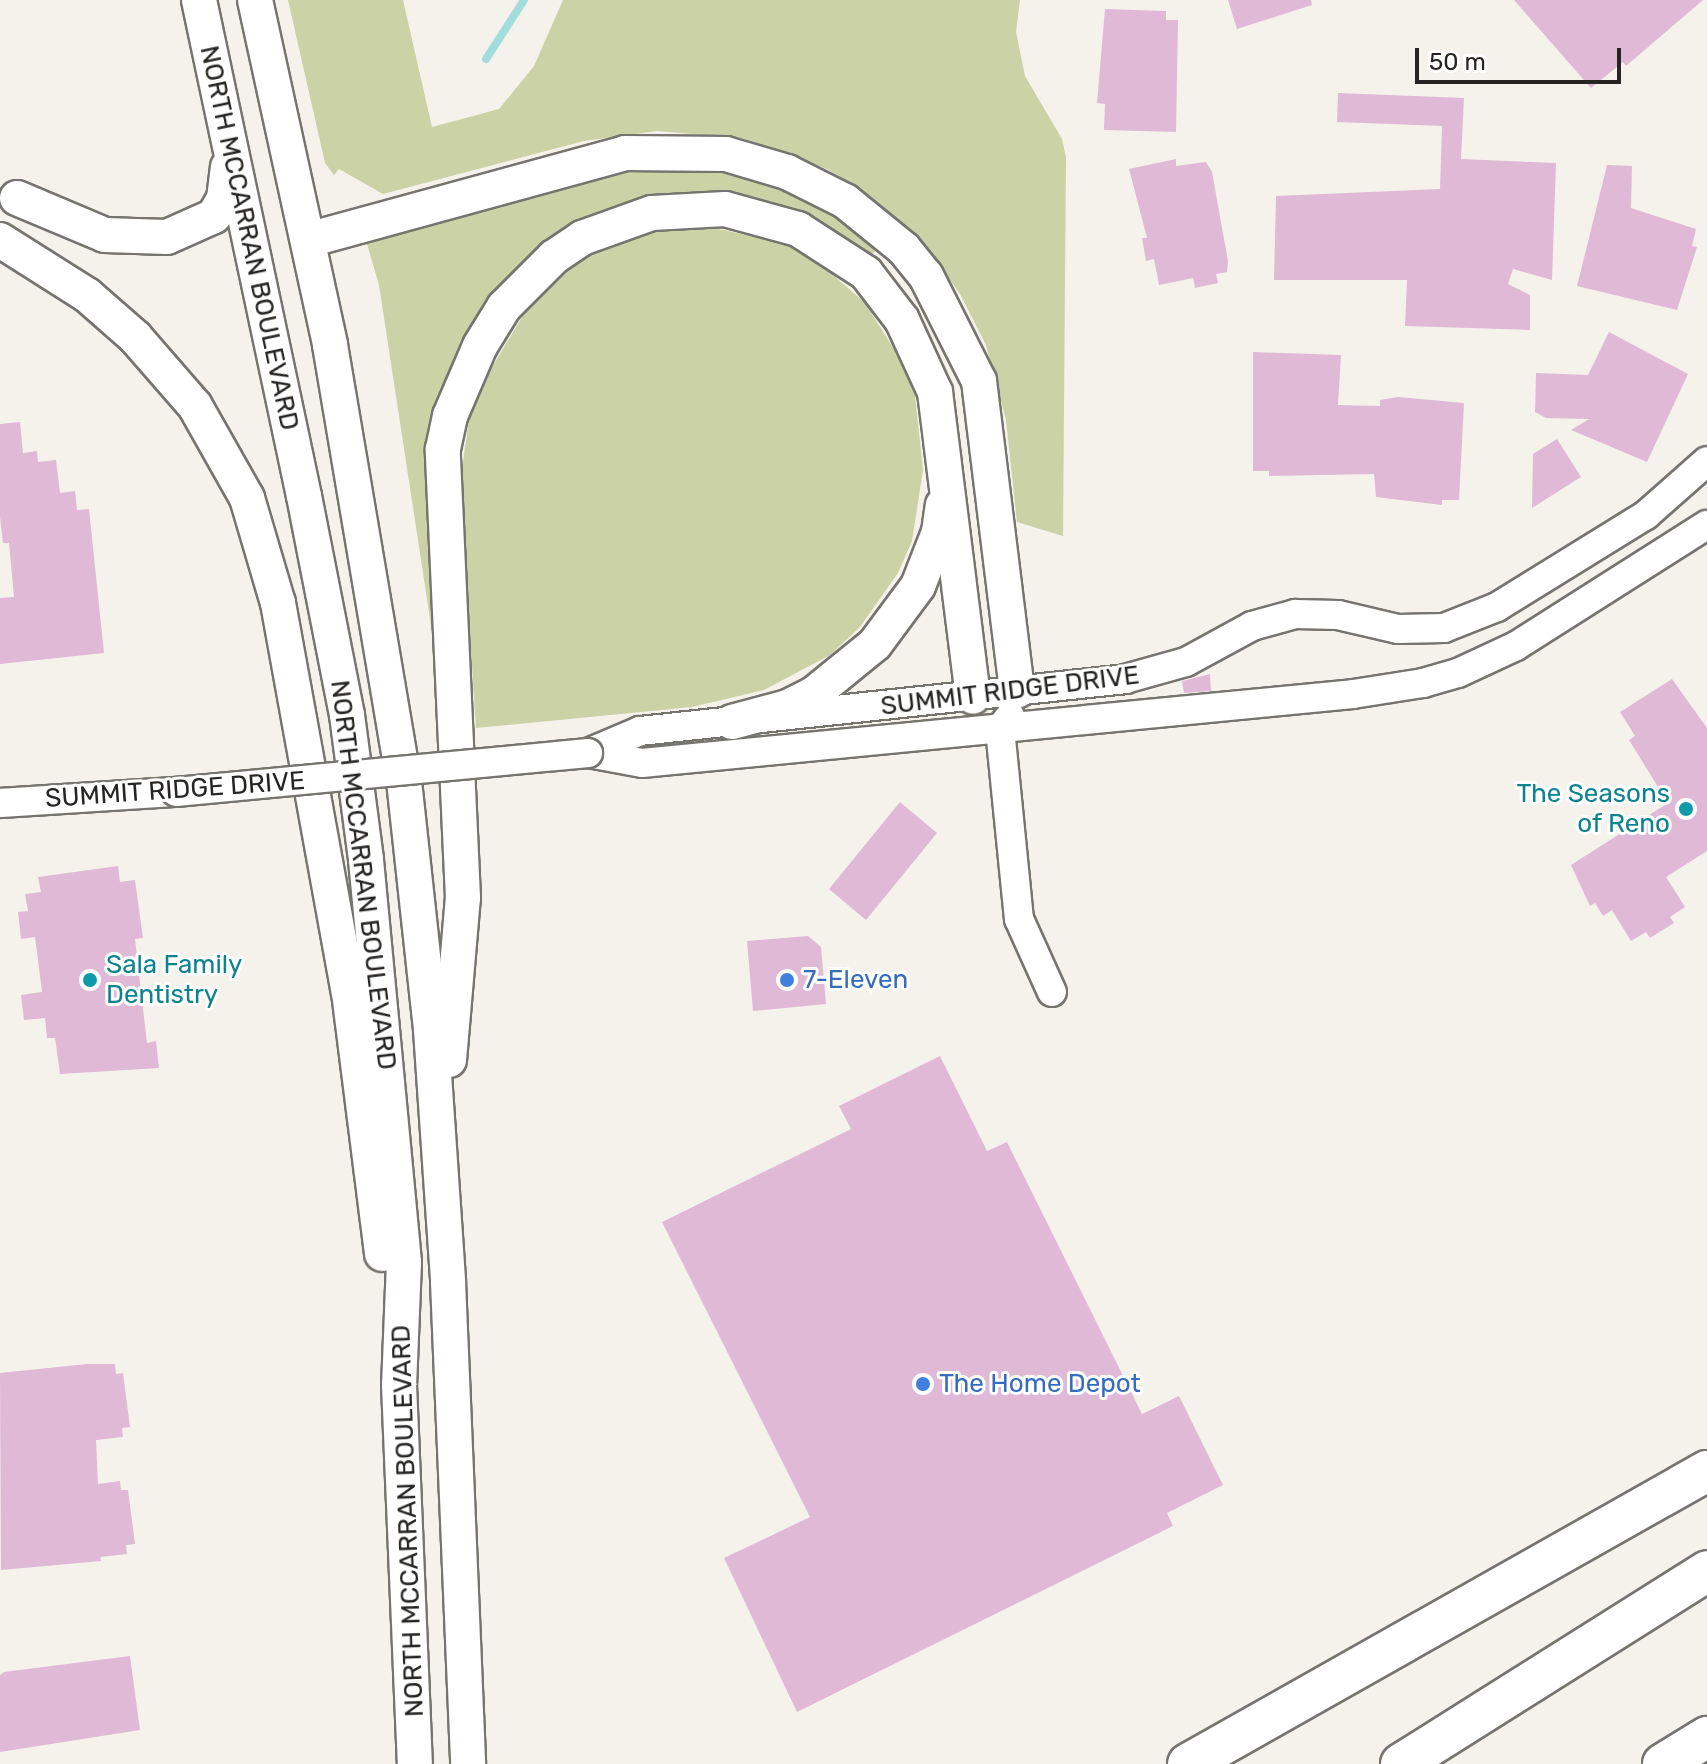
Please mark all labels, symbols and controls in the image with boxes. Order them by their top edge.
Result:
scale bar [1419,32,1625,82]
street label: NORTH MCCARRAN BOULEVARD [193,43,305,433]
text: 50 m [1429,48,1486,76]
street label: SUMMIT RIDGE DRIVE [879,660,1141,722]
street label: NORTH MCCARRAN BOULEVARD [324,678,402,1072]
street label: SUMMIT RIDGE DRIVE [44,765,306,815]
place label: The Seasons of Reno [1516,778,1670,840]
marker: The Seasons of Reno [1677,800,1695,818]
place label: Sala Family Dentistry [106,949,242,1010]
place label: 7-Eleven [803,964,908,996]
marker: Sala Family Dentistry [81,971,99,989]
marker: 7-Eleven [778,971,796,989]
street label: NORTH MCCARRAN BOULEVARD [386,1324,430,1718]
place label: The Home Depot [939,1368,1141,1400]
marker: The Home Depot [914,1375,932,1393]

